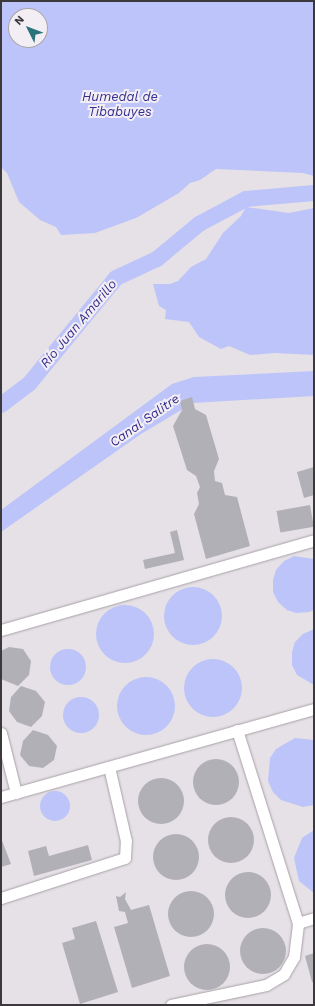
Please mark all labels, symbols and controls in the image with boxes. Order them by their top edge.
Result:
north arrow [8,8,48,48]
text: N [12,13,27,28]
water label: Humedal de Tibabuyes [82,90,158,121]
water label: Río Juan Amarillo [37,276,121,372]
water label: Canal Salitre [107,391,183,451]

